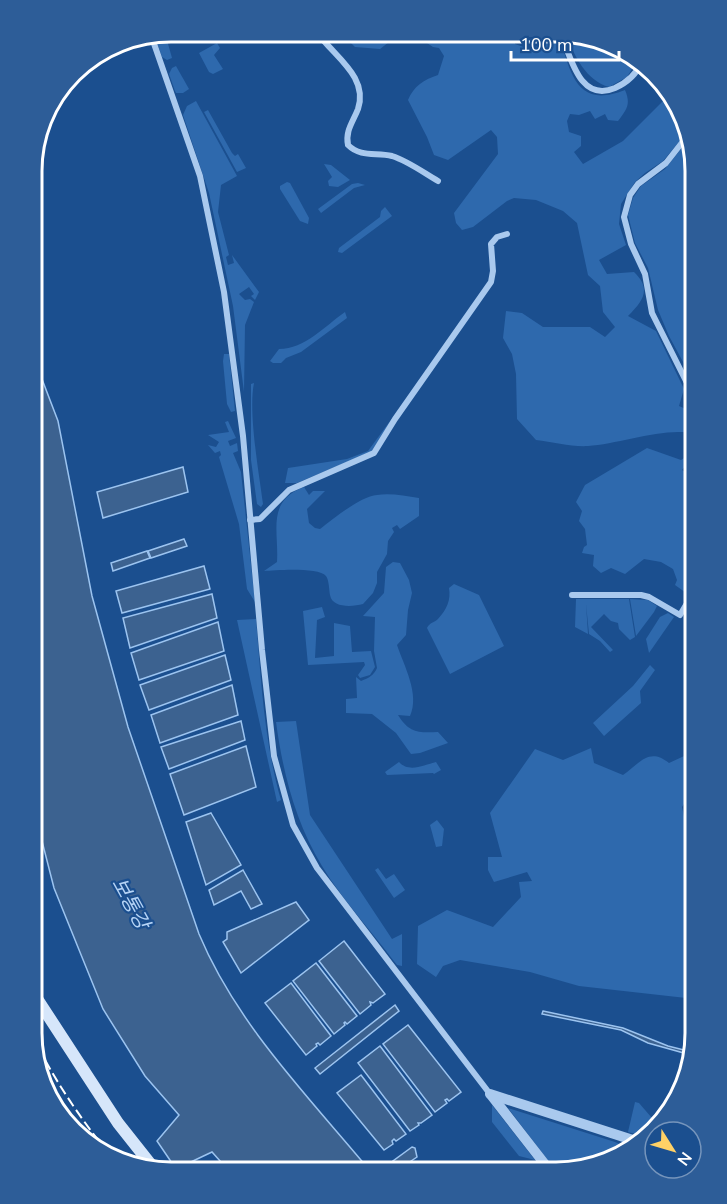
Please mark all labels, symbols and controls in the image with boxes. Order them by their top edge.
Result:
scale bar [511,24,619,62]
text: 100 m [520,33,572,57]
water label: 보통강 [105,873,157,936]
north arrow [643,1120,703,1180]
text: N [672,1147,697,1170]

